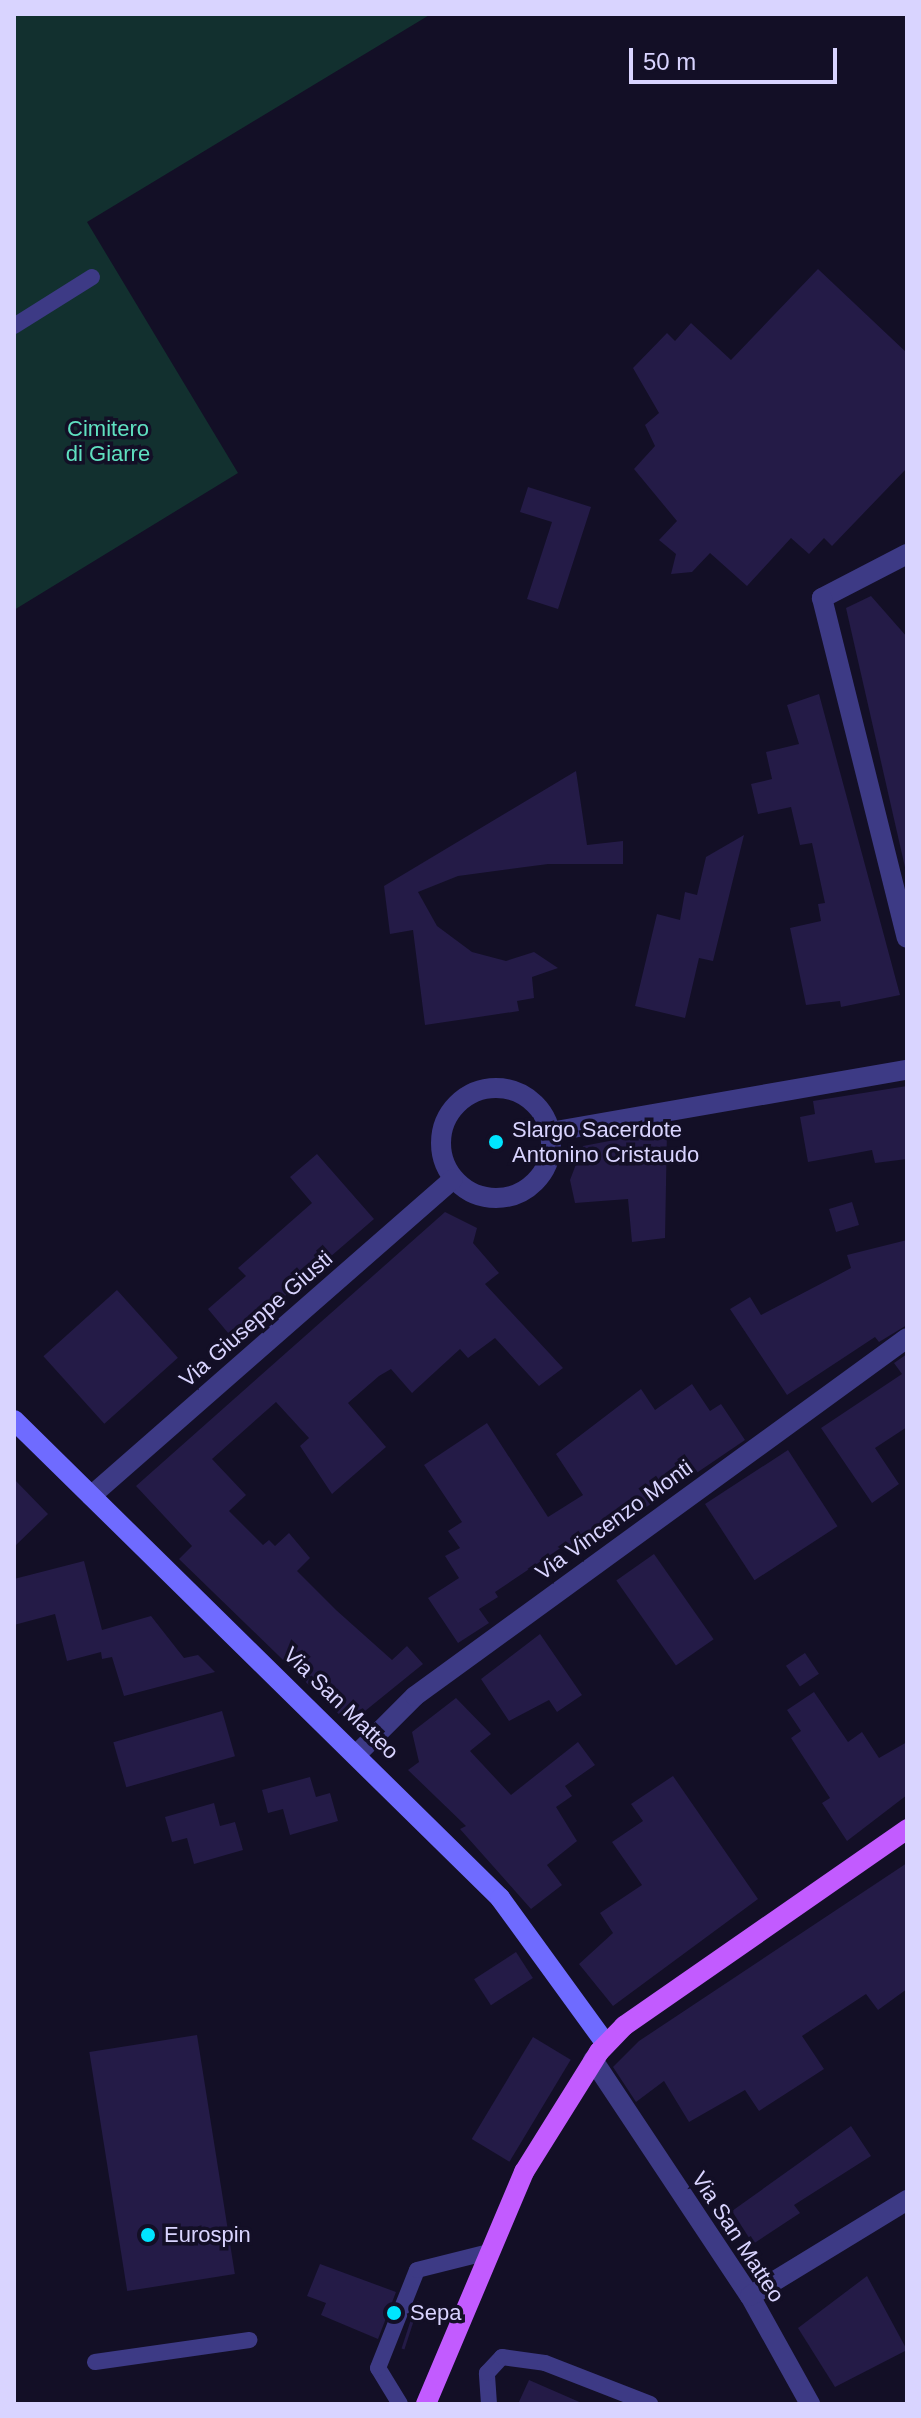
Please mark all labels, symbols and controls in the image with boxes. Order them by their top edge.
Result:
scale bar [633,32,841,82]
text: 50 m [643,48,696,75]
park label: Cimitero di Giarre [66,415,150,466]
place label: Slargo Sacerdote Antonino Cristaudo [512,1116,699,1168]
marker: Slargo Sacerdote Antonino Cristaudo [487,1133,505,1151]
street label: Via Giuseppe Giusti [174,1245,338,1393]
street label: Via Vincenzo Monti [530,1454,698,1586]
street label: Via San Matteo [278,1641,404,1765]
street label: Via San Matteo [686,2167,790,2307]
place label: Eurospin [164,2222,251,2248]
marker: Eurospin [139,2226,157,2244]
place label: Sepa [410,2300,461,2326]
marker: Sepa [385,2304,403,2322]

